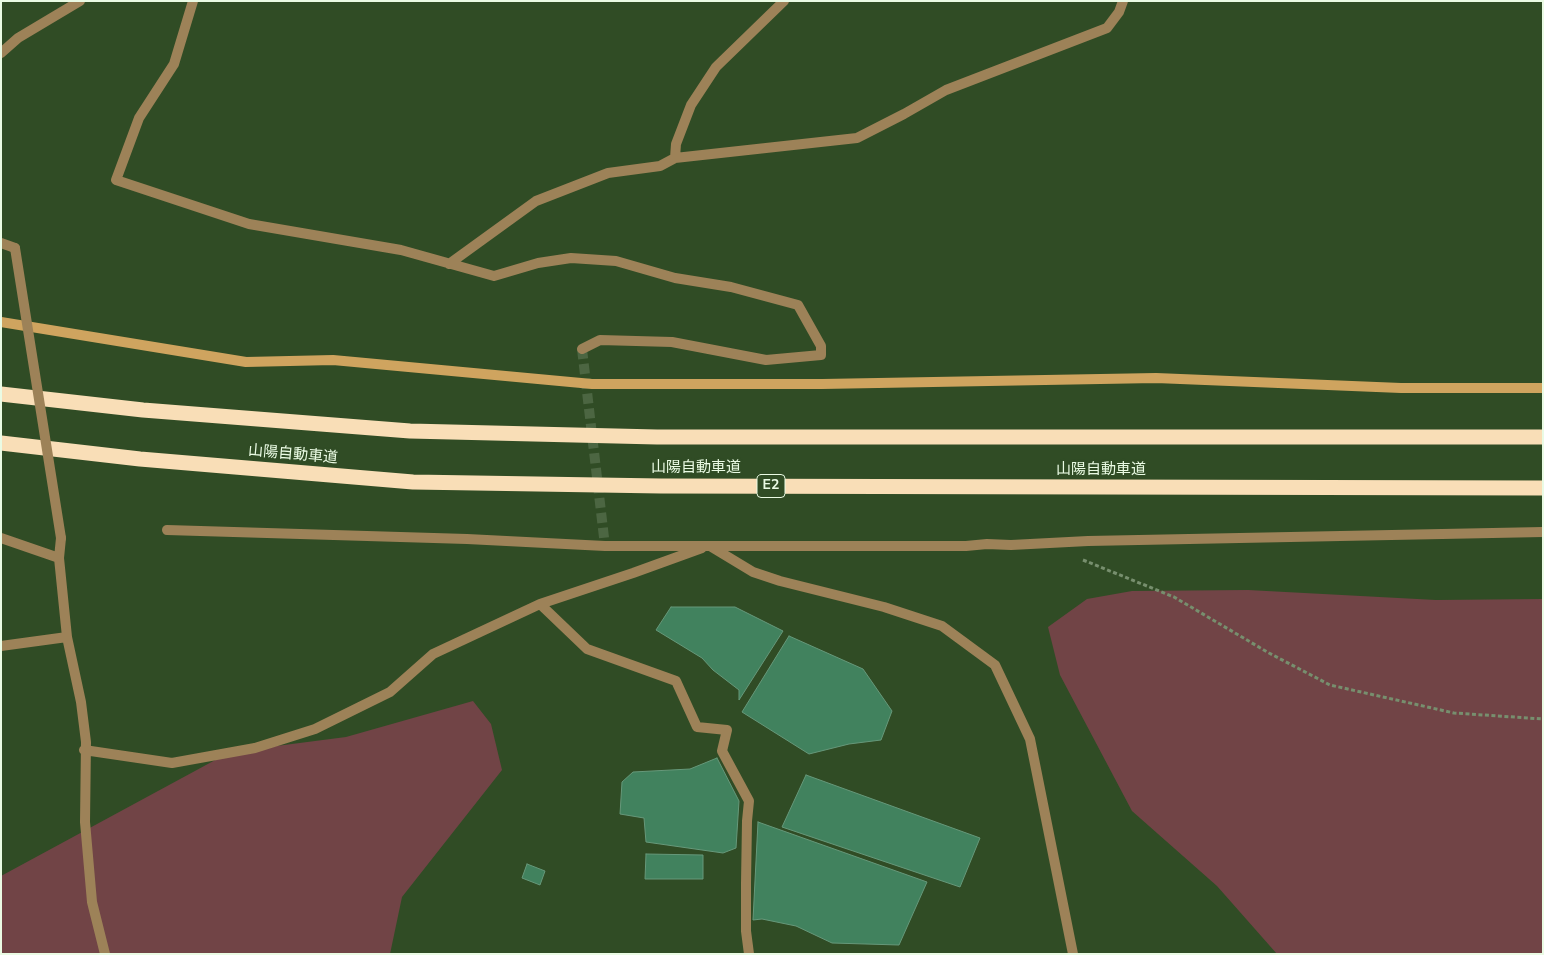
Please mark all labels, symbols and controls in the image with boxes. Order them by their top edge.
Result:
street label: 山陽自動車道 [247,442,339,468]
street label: 山陽自動車道 [651,459,741,477]
street label: 山陽自動車道 [1056,461,1146,479]
road number: E2 [757,474,785,498]

